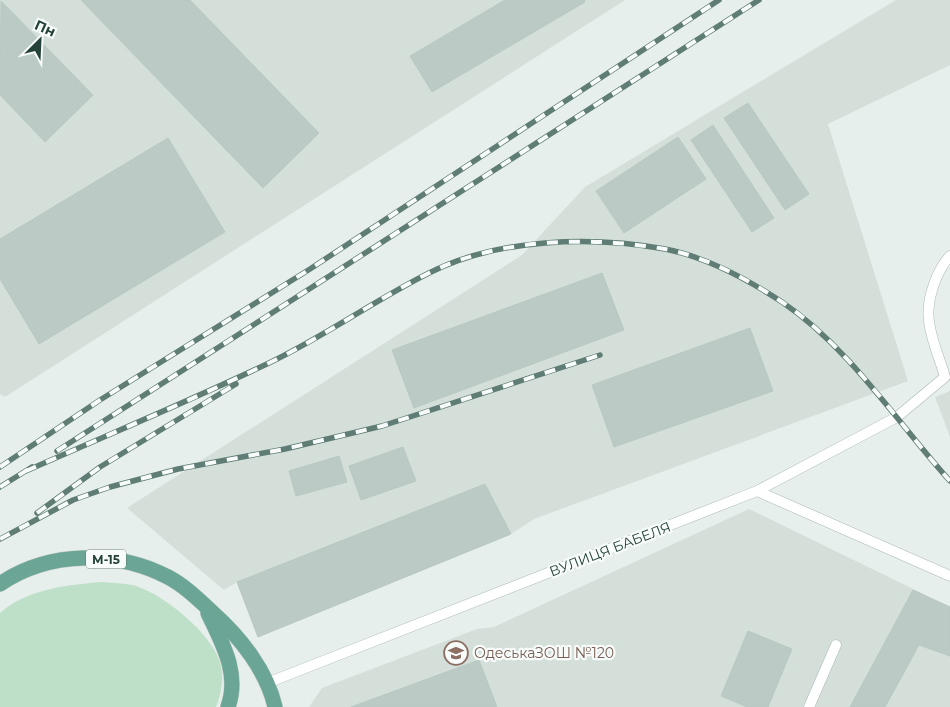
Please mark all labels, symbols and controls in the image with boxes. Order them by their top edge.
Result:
north arrow [15,15,65,65]
text: Пн [32,16,59,41]
street label: ВУЛИЦЯ БАБЕЛЯ [547,518,673,580]
road number: М-15 [86,550,126,568]
school or university icon: ОдеськаЗОШ №120 [443,640,469,666]
place label: ОдеськаЗОШ №120 [474,644,614,662]

